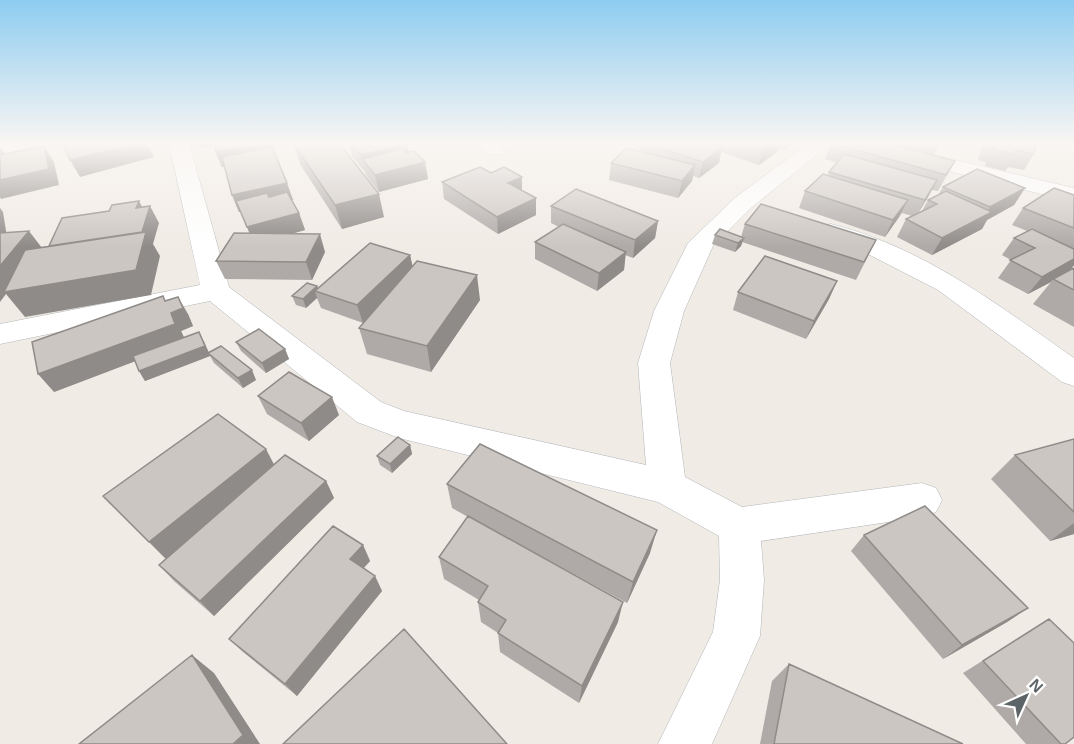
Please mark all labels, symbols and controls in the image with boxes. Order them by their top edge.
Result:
north arrow [996,666,1056,726]
text: N [1026,676,1046,696]

